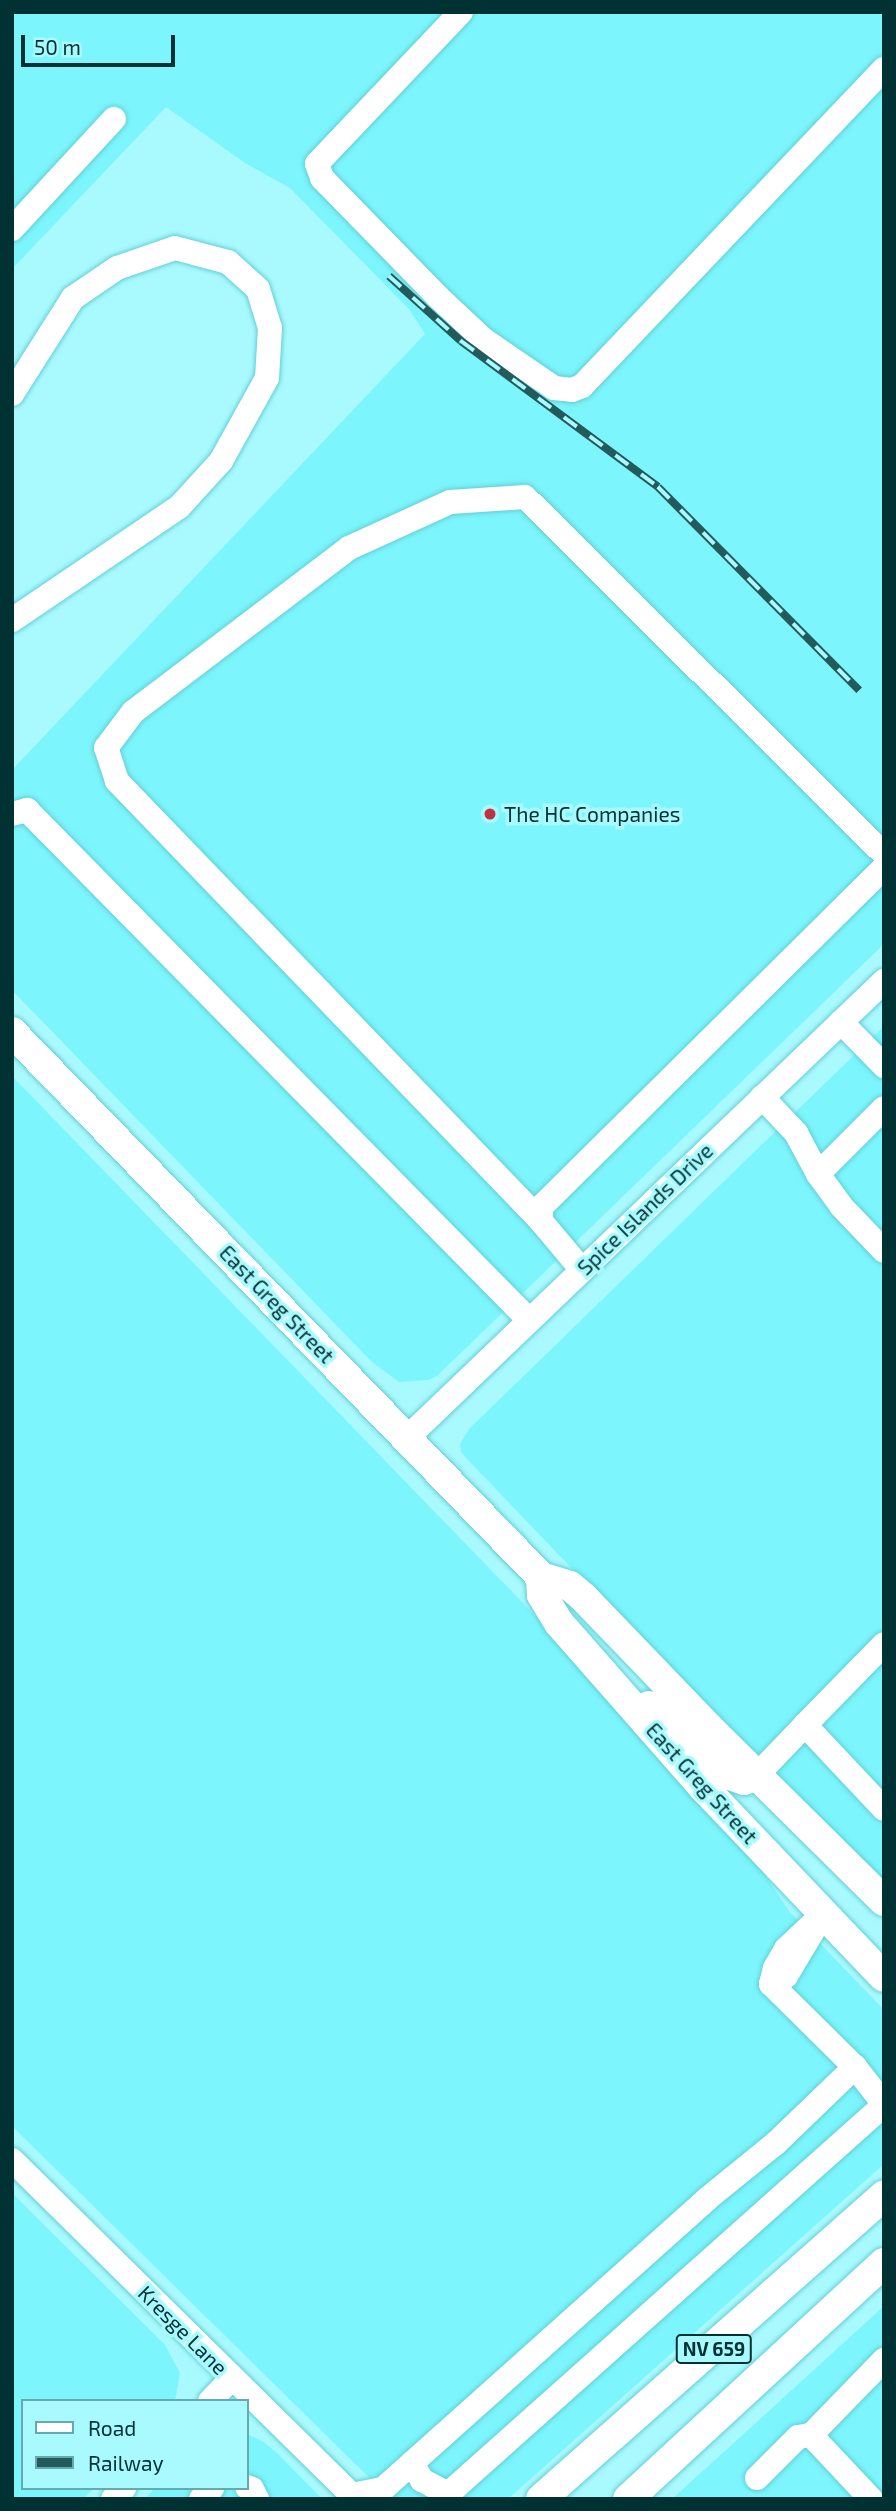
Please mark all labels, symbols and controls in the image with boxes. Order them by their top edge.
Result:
scale bar [24,21,178,65]
text: 50 m [34,34,81,59]
place label: The HC Companies [504,801,680,827]
marker: The HC Companies [482,806,498,822]
street label: Spice Islands Drive [572,1138,718,1280]
street label: East Greg Street [214,1240,340,1368]
street label: East Greg Street [641,1717,763,1849]
street label: Kresge Lane [133,2280,233,2380]
road number: NV 659 [676,2334,752,2364]
legend [21,2399,248,2490]
text: Road [88,2415,136,2440]
text: Railway [88,2450,164,2475]

